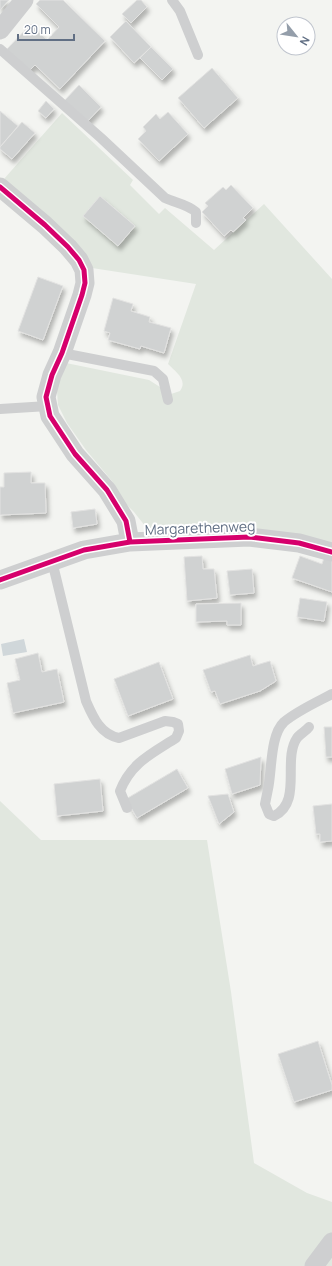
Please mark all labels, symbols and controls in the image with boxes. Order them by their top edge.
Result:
scale bar [18,16,74,42]
north arrow [276,16,316,56]
text: 20 m [24,21,51,38]
text: N [297,34,314,49]
street label: Margarethenweg [144,516,256,539]

